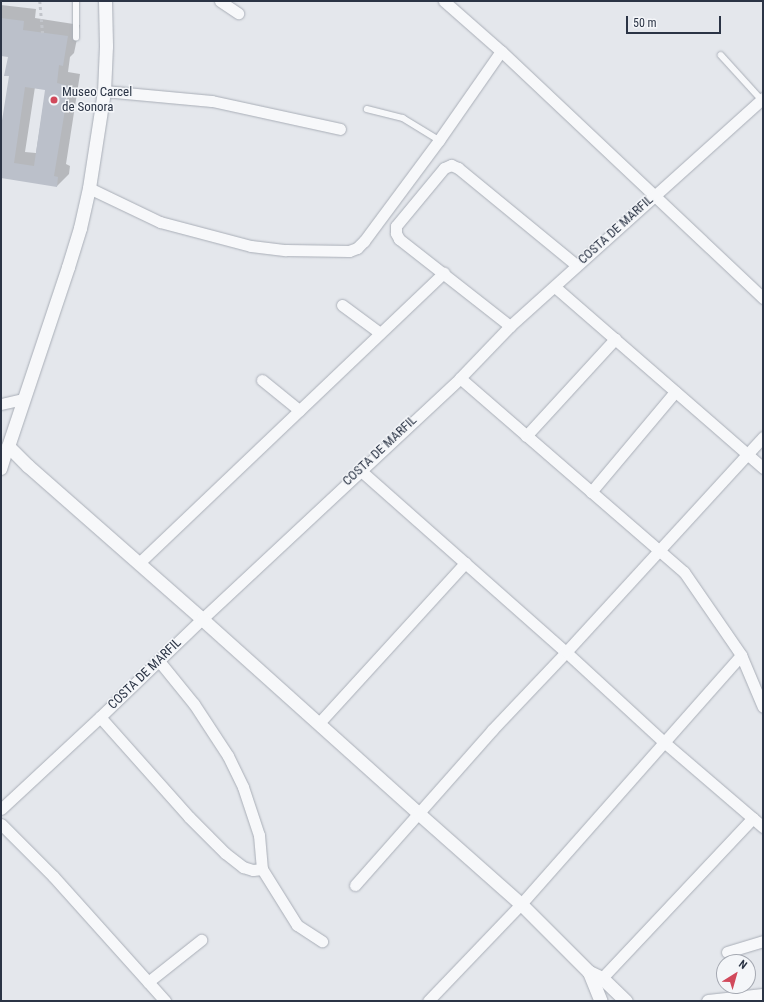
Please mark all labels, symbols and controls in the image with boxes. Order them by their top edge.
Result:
scale bar [628,8,723,34]
text: 50 m [633,16,657,30]
place label: Museo Carcel de Sonora [62,85,132,116]
marker: Museo Carcel de Sonora [49,95,59,105]
street label: COSTA DE MARFIL [575,192,657,268]
street label: COSTA DE MARFIL [340,413,420,489]
street label: COSTA DE MARFIL [105,635,185,713]
north arrow [716,954,756,994]
text: N [736,958,750,972]

